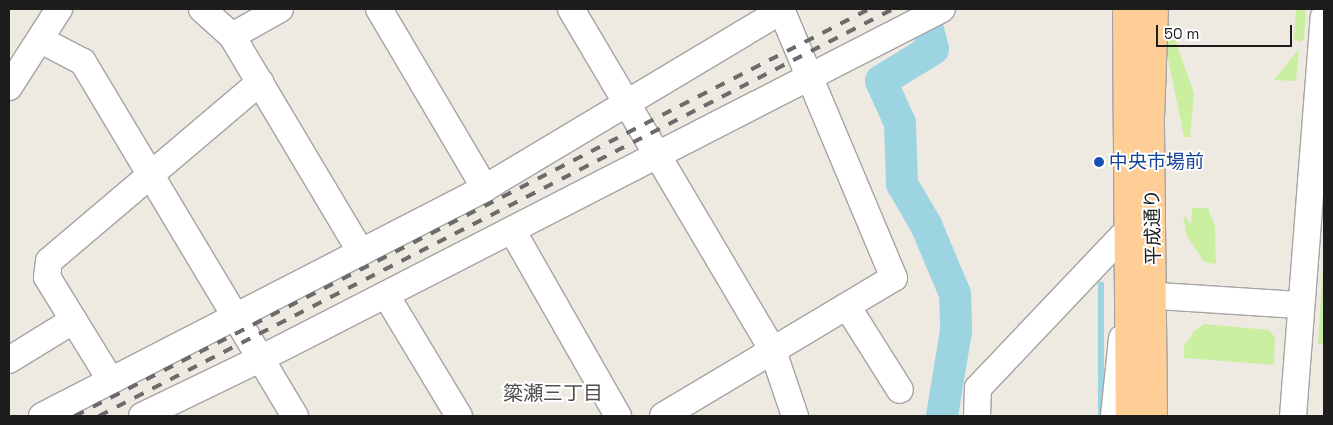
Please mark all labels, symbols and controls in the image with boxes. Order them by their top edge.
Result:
scale bar [1158,15,1294,47]
text: 50 m [1164,24,1199,43]
place label: 中央市場前 [1109,151,1204,173]
marker: 中央市場前 [1093,156,1105,168]
street label: 平成通り [1141,189,1165,265]
district label: 簗瀬三丁目 [503,381,603,405]

